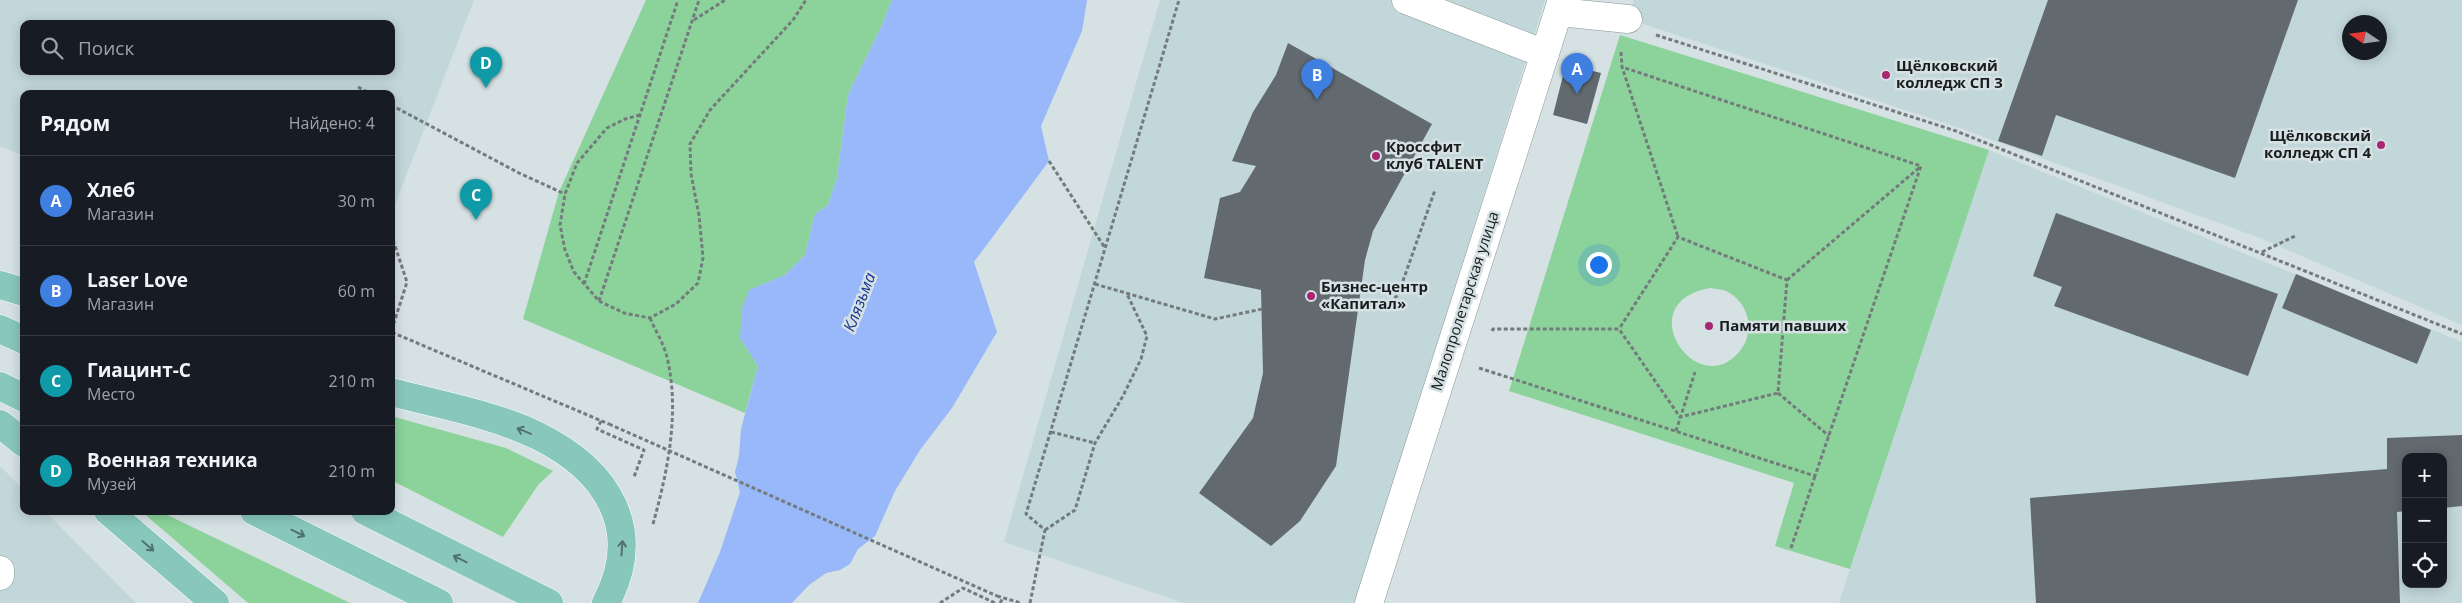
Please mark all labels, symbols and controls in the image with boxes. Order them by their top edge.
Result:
north arrow [2342,15,2387,60]
search box [20,20,395,75]
icon: search [38,34,66,62]
text: Поиск [78,35,134,61]
pin: D [470,47,502,88]
pin: A [1561,53,1593,94]
place label: Щёлковский колледж СП 3 [1896,55,2003,92]
pin: B [1301,59,1333,100]
marker: Щёлковский колледж СП 3 [1880,69,1892,81]
text: Рядом [40,109,110,137]
text: Найдено: 4 [289,112,375,134]
place label: Щёлковский колледж СП 4 [2264,125,2371,162]
place label: Кроссфит клуб TALENT [1386,136,1484,173]
marker: Щёлковский колледж СП 4 [2375,139,2387,151]
marker: Кроссфит клуб TALENT [1370,150,1382,162]
text: Хлеб [87,177,135,203]
pin: C [460,179,492,220]
text: A [50,190,62,212]
text: 30 m [338,190,375,212]
text: Магазин [87,203,154,225]
street label: Малопролетарская улица [1426,209,1503,393]
your location [1586,252,1612,278]
text: Laser Love [87,267,188,293]
water label: Клязьма [838,269,880,335]
place label: Бизнес-центр «Капитал» [1321,276,1428,313]
text: B [51,280,61,302]
text: 60 m [338,280,375,302]
marker: Бизнес-центр «Капитал» [1305,290,1317,302]
text: Магазин [87,293,154,315]
place label: Памяти павших [1719,315,1846,335]
marker: Памяти павших [1703,320,1715,332]
text: Гиацинт-С [87,357,191,383]
text: C [51,370,61,392]
text: 210 m [329,370,375,392]
text: Место [87,383,135,405]
one-way arrow [517,425,532,434]
text: Военная техника [87,447,258,473]
map controls [2402,453,2447,588]
button: + [2402,453,2447,498]
text: D [50,460,62,482]
text: 210 m [329,460,375,482]
text: Музей [87,473,136,495]
button: − [2402,498,2447,543]
one-way arrow [290,529,305,538]
one-way arrow [141,540,154,551]
one-way arrow [617,540,627,556]
button: locate [2402,543,2447,588]
one-way arrow [453,554,468,563]

